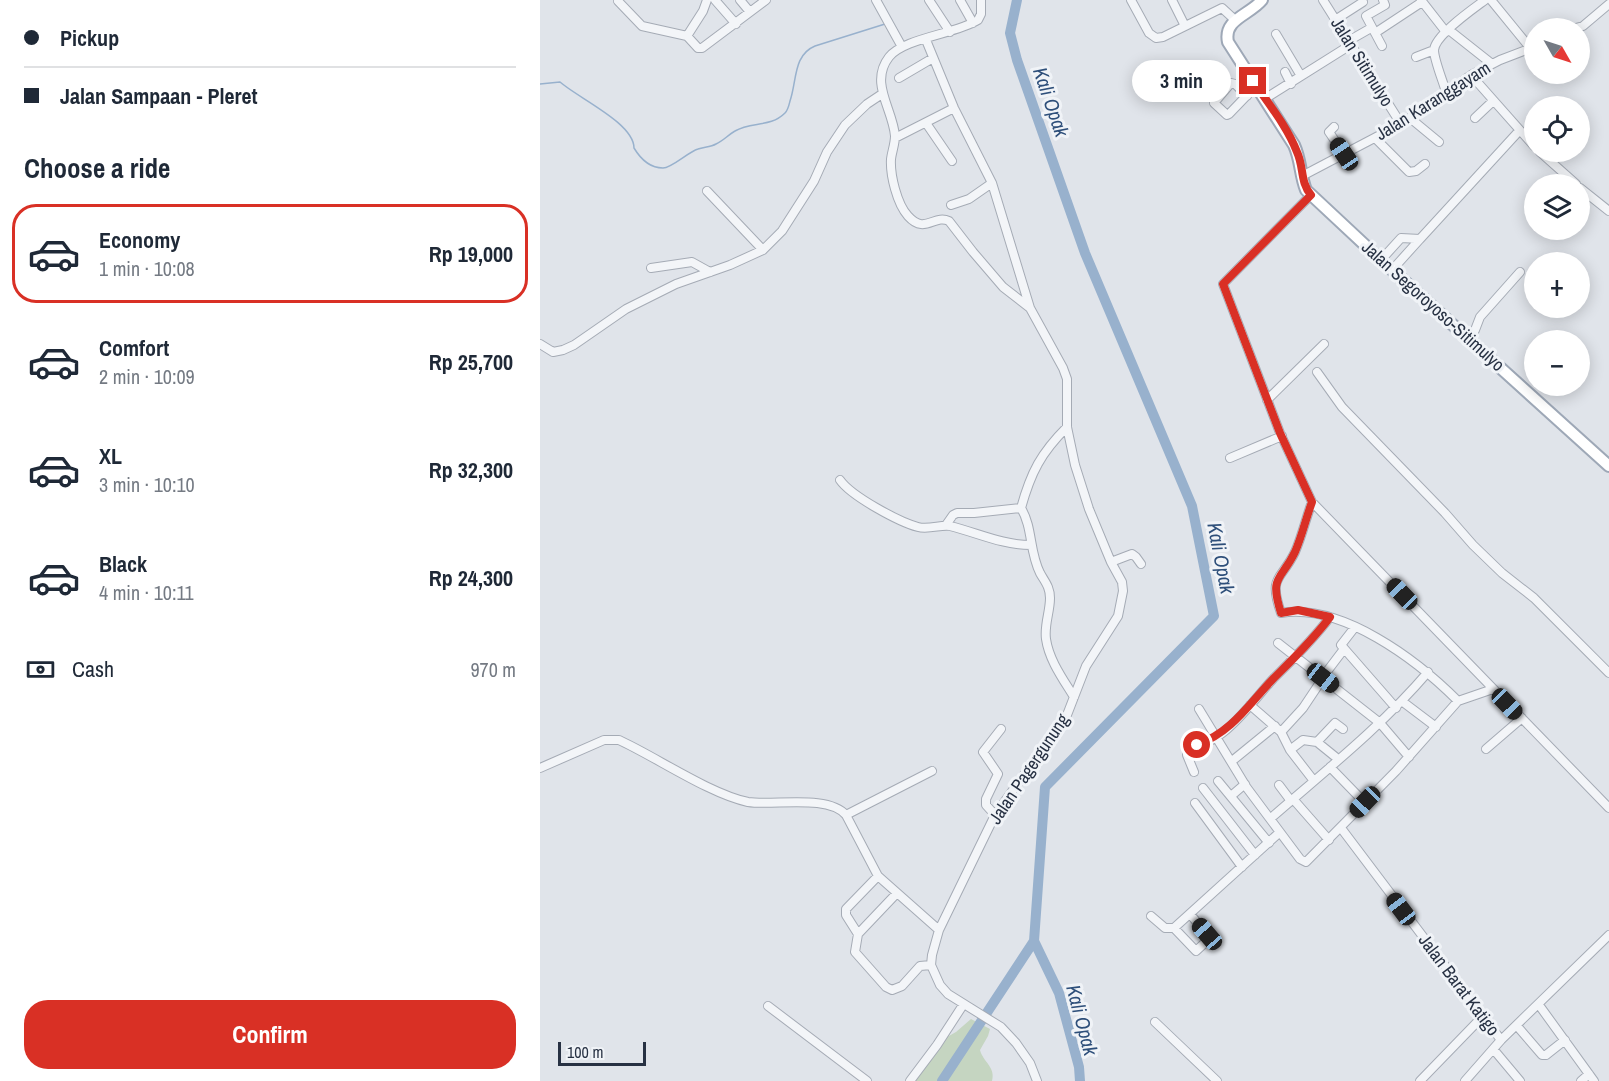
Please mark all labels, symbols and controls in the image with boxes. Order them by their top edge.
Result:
street label: Jalan Sitimulyo [1325,12,1400,111]
north arrow [1524,18,1590,84]
map controls [1524,18,1590,396]
text: Pickup [60,23,119,53]
street label: Jalan Karanggayam [1370,55,1495,146]
callout: 3 min [1133,60,1232,102]
water label: Kali Opak [1027,63,1076,141]
text: 3 min [1160,67,1203,94]
route end [1239,67,1266,94]
text: Jalan Sampaan - Pleret [60,81,258,111]
button: locate [1524,96,1590,162]
car [1326,134,1362,174]
text: Choose a ride [24,150,170,186]
button: layers [1524,174,1590,240]
text: Economy [99,225,180,255]
icon: car [27,227,81,281]
street label: Jalan Segoroyoso-Sitimulyo [1356,235,1510,377]
text: Rp 19,000 [429,239,513,269]
button: + [1524,252,1590,318]
text: 1 min · 10:08 [99,255,195,282]
button: − [1524,330,1590,396]
text: Comfort [99,333,169,363]
icon: car [27,335,81,389]
text: Rp 25,700 [429,347,513,377]
text: 2 min · 10:09 [99,363,195,390]
text: XL [99,441,122,471]
icon: car [27,443,81,497]
text: Rp 32,300 [429,455,513,485]
text: 3 min · 10:10 [99,471,195,498]
water label: Kali Opak [1201,520,1242,597]
text: Black [99,549,147,579]
icon: car [27,551,81,605]
text: Rp 24,300 [429,563,513,593]
car [1383,575,1421,613]
text: 4 min · 10:11 [99,579,194,606]
icon: cash [24,653,57,686]
text: Cash [72,654,114,684]
text: 970 m [470,656,516,683]
car [1303,660,1343,696]
car [1488,685,1526,723]
street label: Jalan Pagergunung [982,708,1075,829]
route start [1183,731,1210,758]
car [1346,783,1384,821]
car [1383,889,1419,929]
car [1188,915,1226,953]
street label: Jalan Barat Katigo [1413,929,1506,1041]
water label: Kali Opak [1060,982,1105,1059]
button: Confirm [24,1000,516,1069]
scale bar [558,1039,646,1066]
text: 100 m [567,1041,603,1063]

